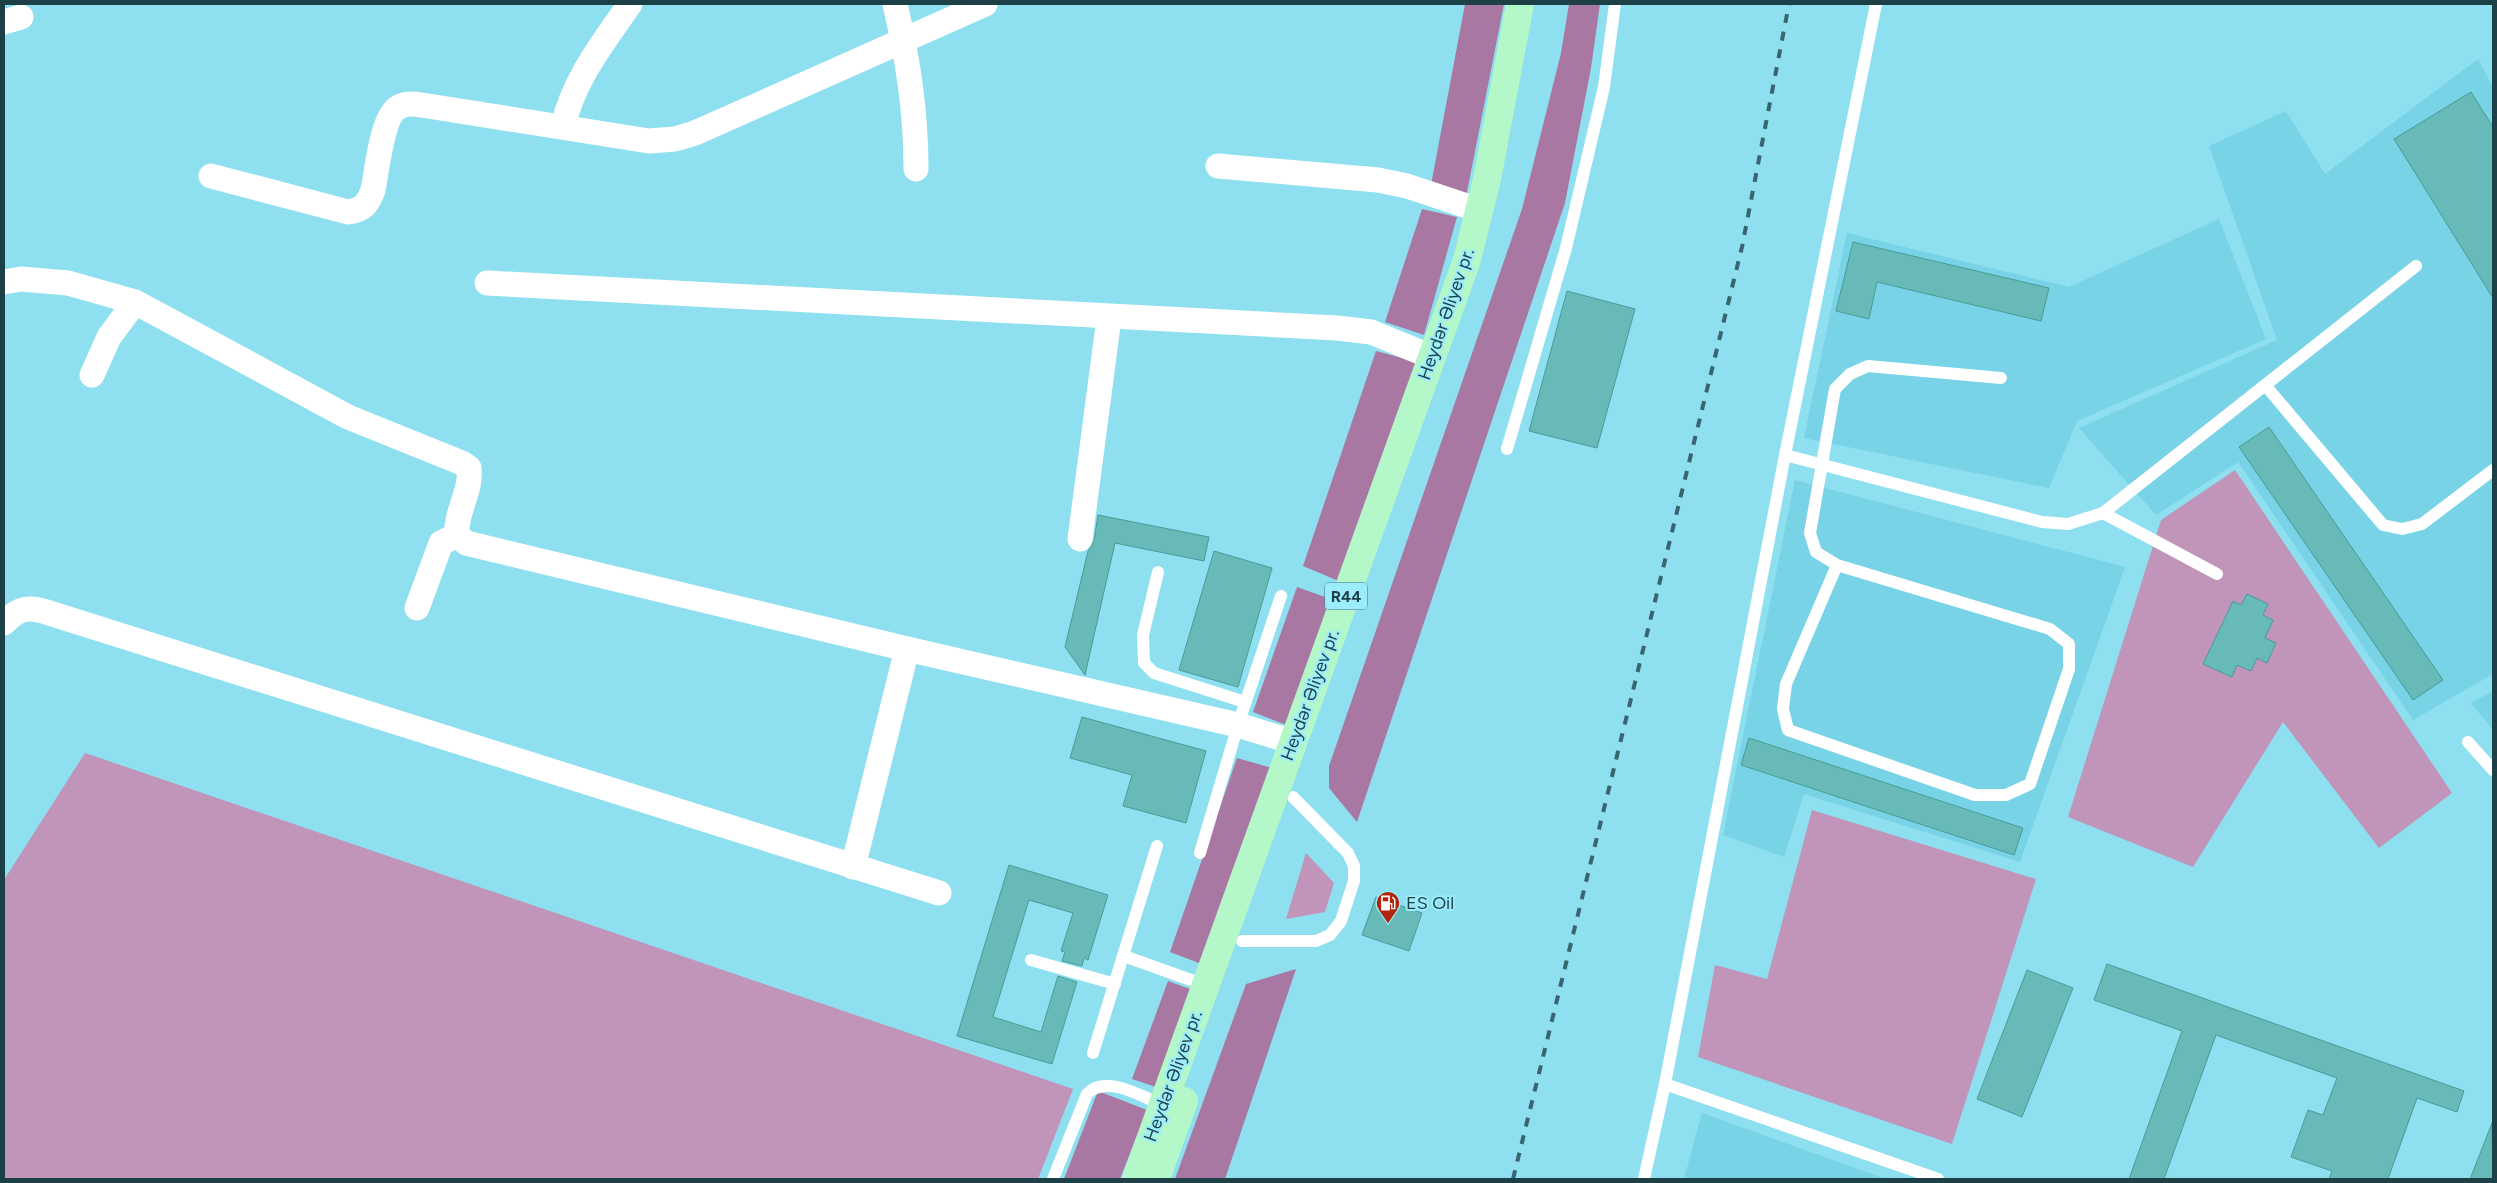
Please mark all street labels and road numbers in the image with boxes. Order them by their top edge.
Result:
street label: Heydər Əliyev pr. [1413,245,1479,383]
road number: R44 [1325,582,1367,610]
street label: Heydər Əliyev pr. [1276,626,1344,764]
street label: Heydər Əliyev pr. [1139,1007,1207,1145]

